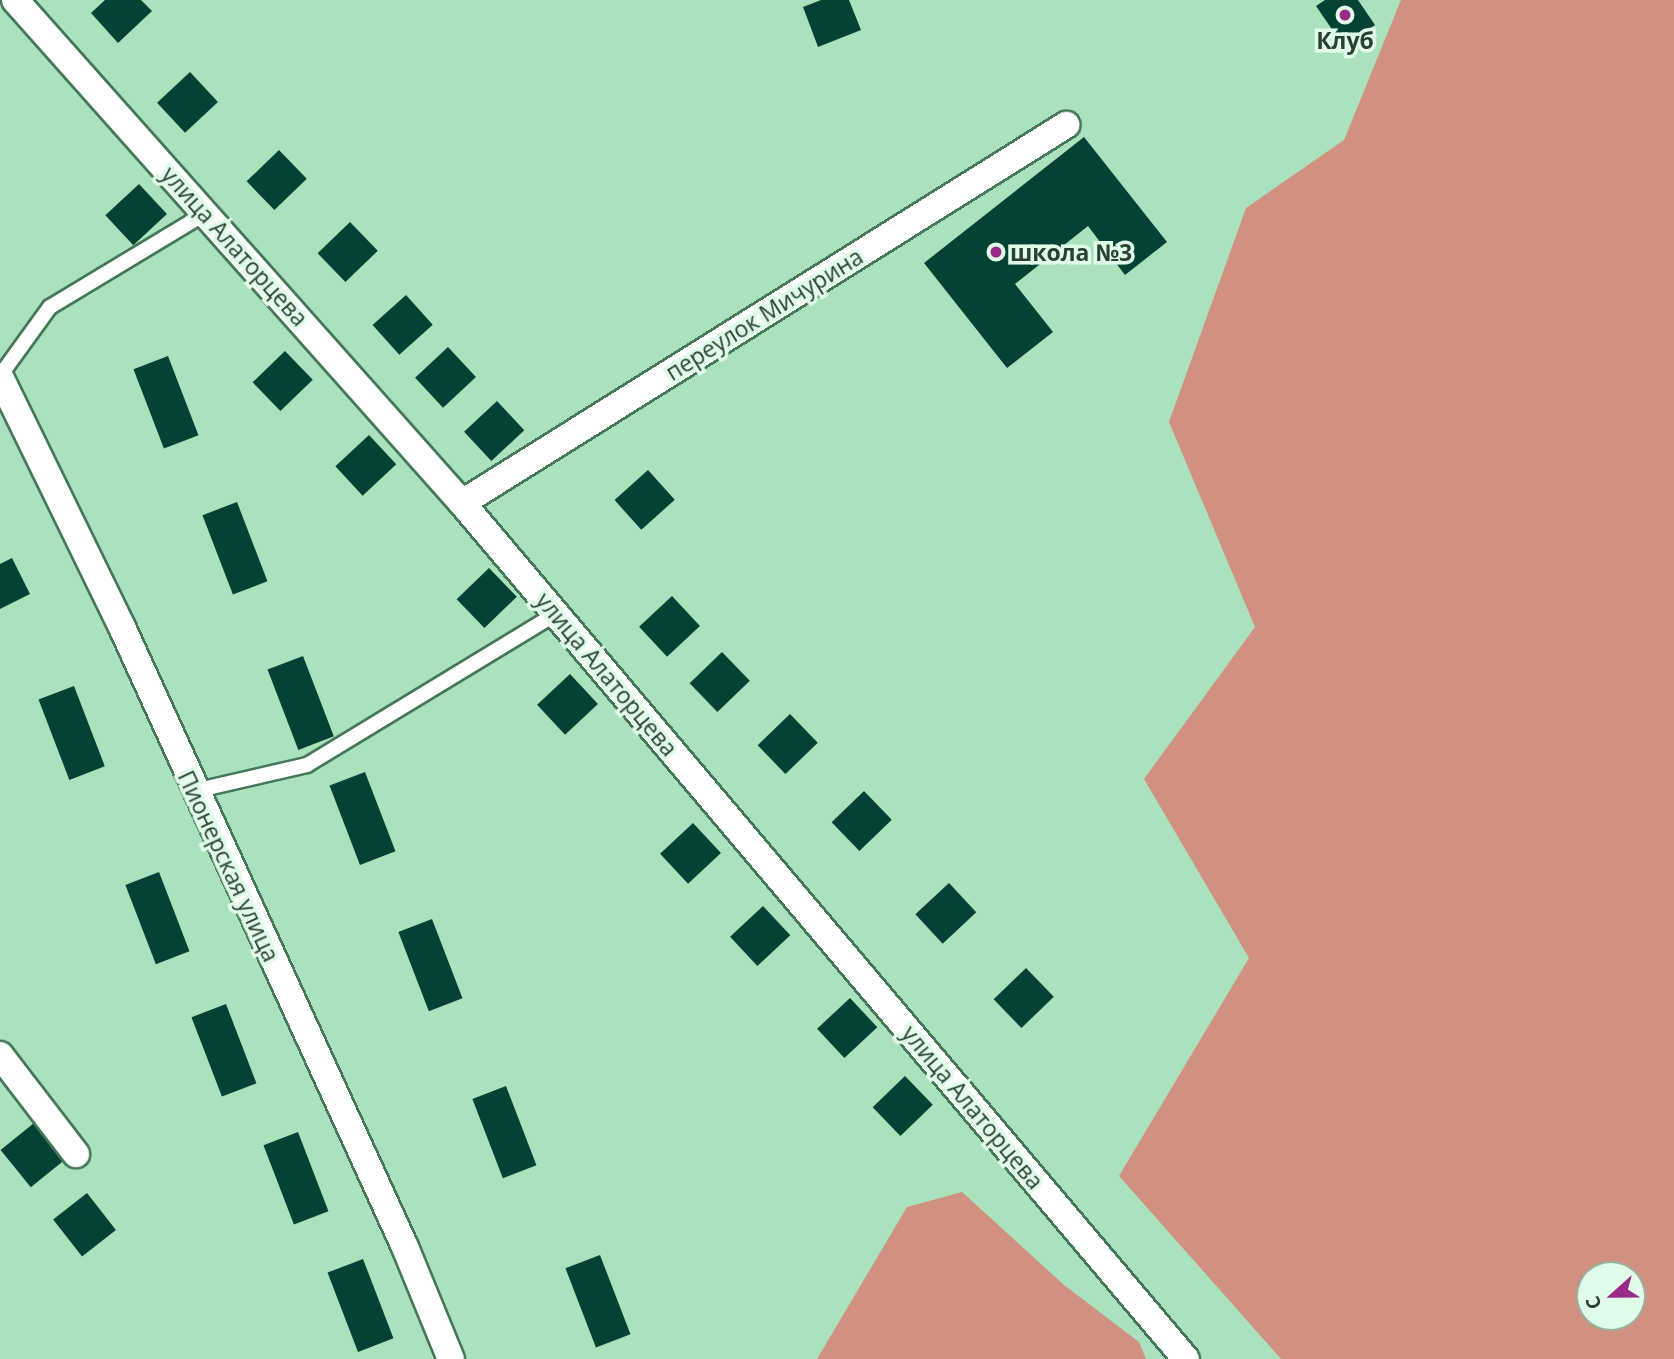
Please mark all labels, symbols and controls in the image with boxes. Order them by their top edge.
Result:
marker: Клуб [1337,7,1353,23]
place label: Клуб [1316,26,1374,54]
street label: улица Алаторцева [156,161,314,331]
place label: школа №3 [1010,238,1132,266]
street label: переулок Мичурина [660,242,868,386]
marker: школа №3 [988,244,1004,260]
street label: улица Алаторцева [531,587,683,761]
street label: Пионерская улица [173,766,285,966]
street label: улица Алаторцева [897,1020,1049,1194]
north arrow [1576,1261,1646,1331]
text: С [1579,1293,1608,1313]

